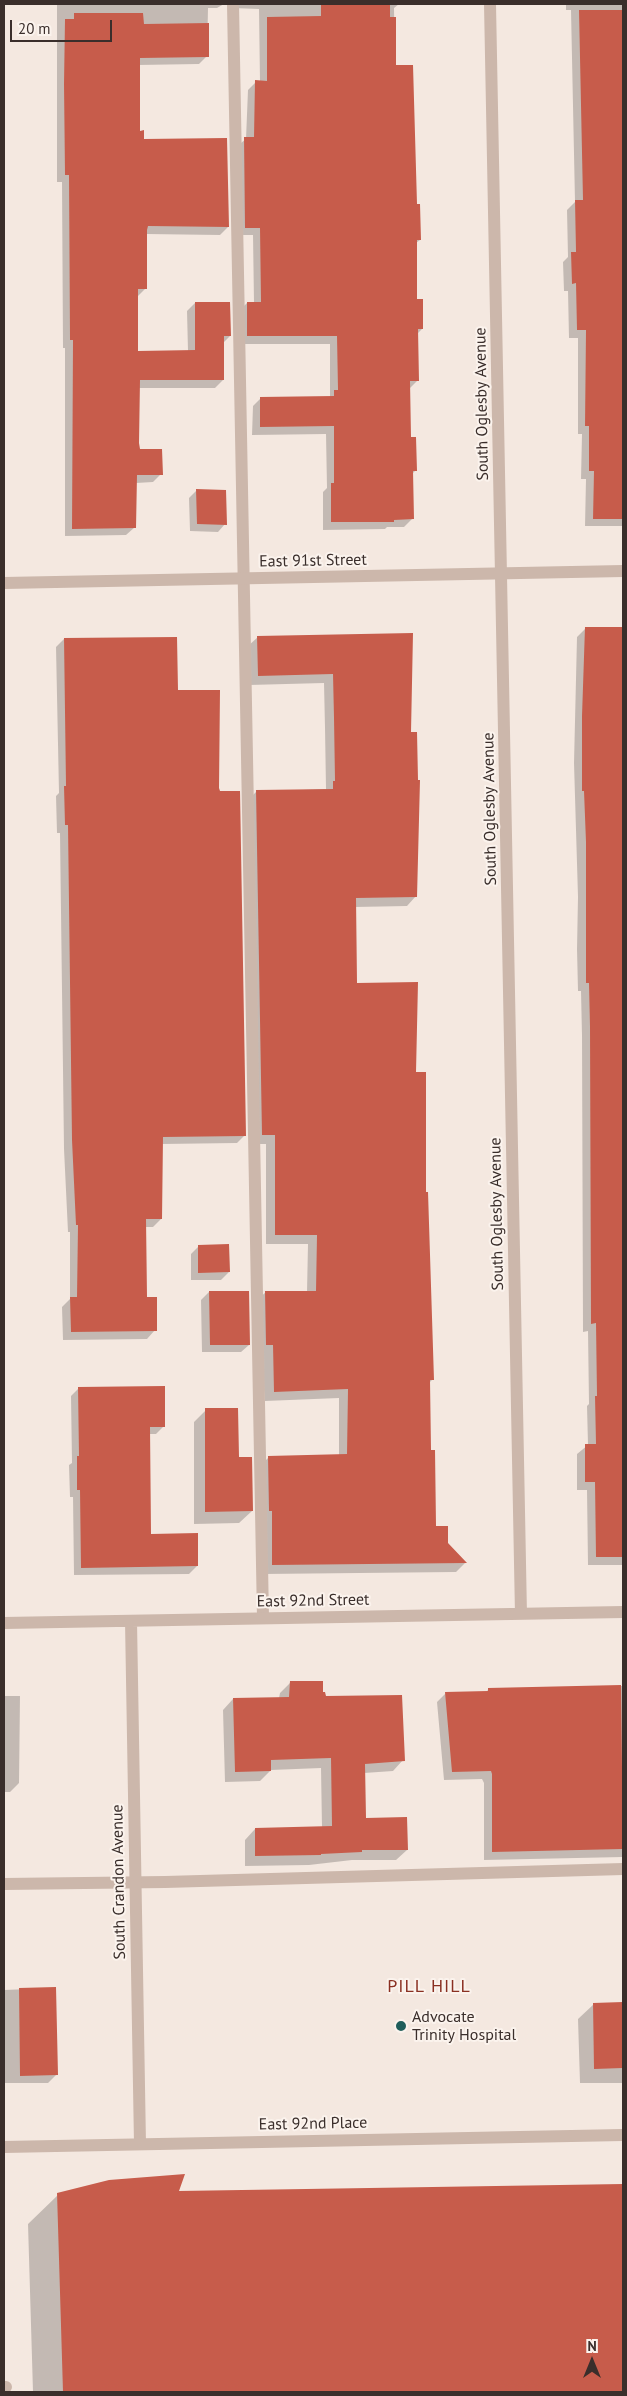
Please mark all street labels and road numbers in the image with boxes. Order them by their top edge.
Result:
street label: South Oglesby Avenue [471,327,493,481]
street label: East 91st Street [259,550,367,572]
street label: South Oglesby Avenue [479,732,501,886]
street label: South Oglesby Avenue [486,1137,508,1291]
street label: East 92nd Street [256,1590,370,1612]
street label: South Crandon Avenue [108,1804,130,1960]
street label: East 92nd Place [259,2113,367,2135]

